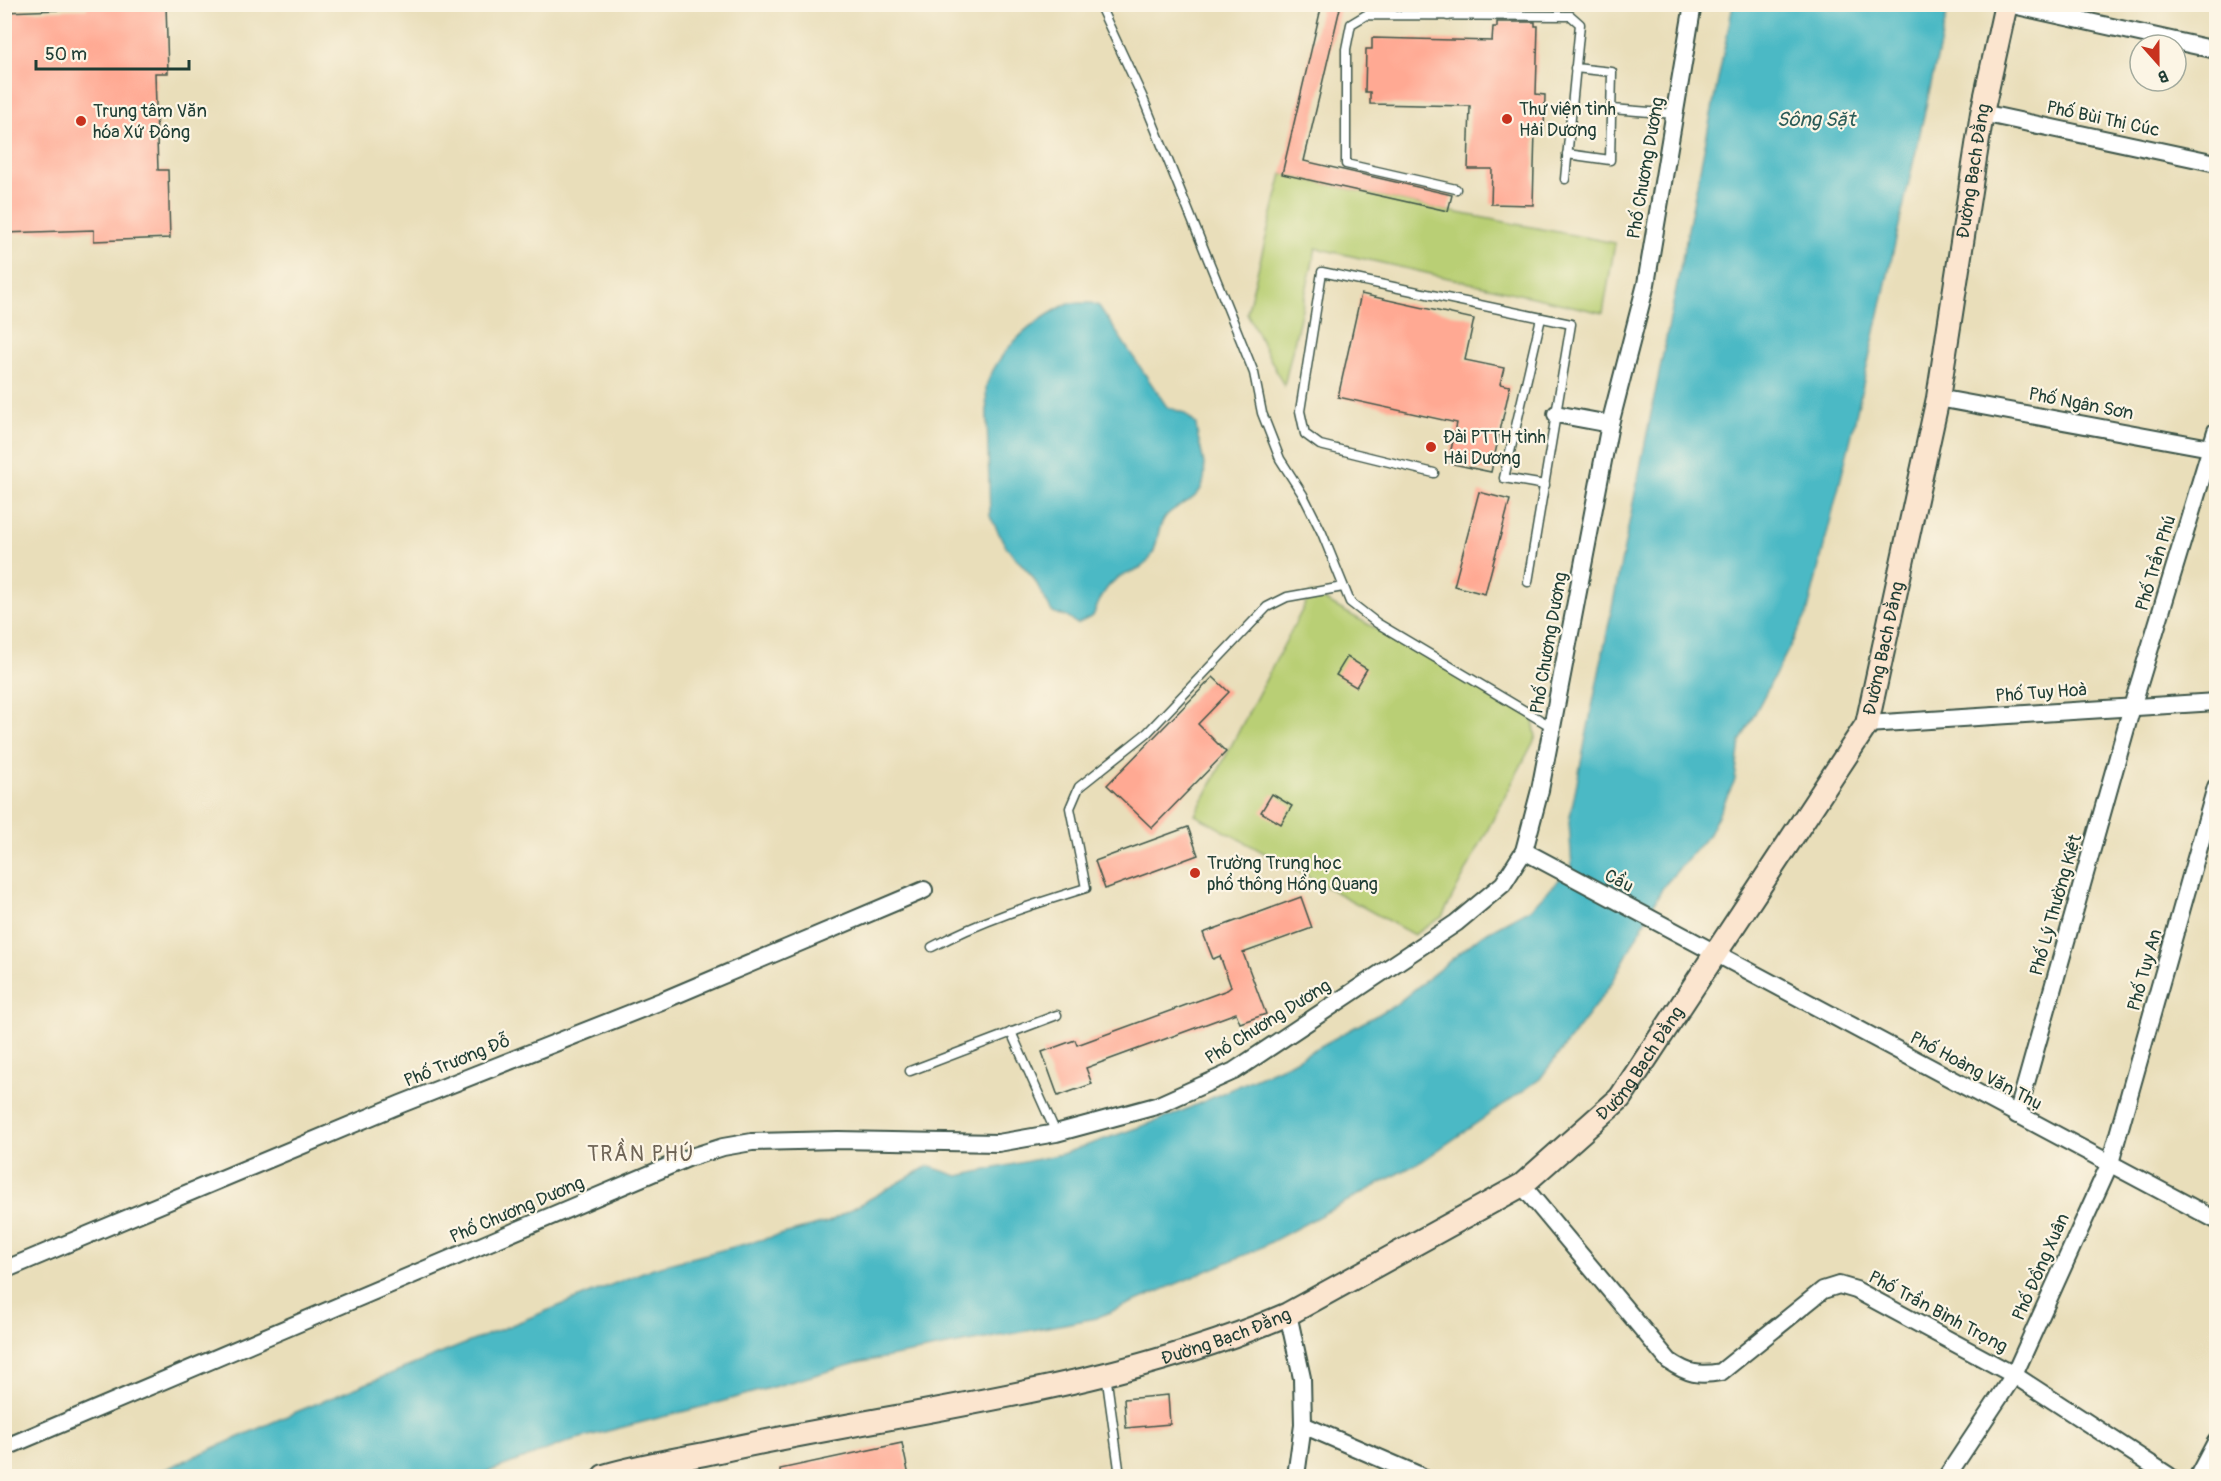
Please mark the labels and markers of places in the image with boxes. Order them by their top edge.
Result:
place label: Thư viện tỉnh Hải Dương [1519,98,1616,142]
place label: Trung tâm Văn hóa Xứ Đông [93,100,207,144]
marker: Thư viện tỉnh Hải Dương [1500,112,1514,126]
marker: Trung tâm Văn hóa Xứ Đông [74,114,88,128]
place label: Đài PTTH tỉnh Hải Dương [1443,426,1546,470]
marker: Đài PTTH tỉnh Hải Dương [1424,440,1438,454]
place label: Trường Trung học phổ thông Hồng Quang [1207,852,1378,896]
marker: Trường Trung học phổ thông Hồng Quang [1188,866,1202,880]

